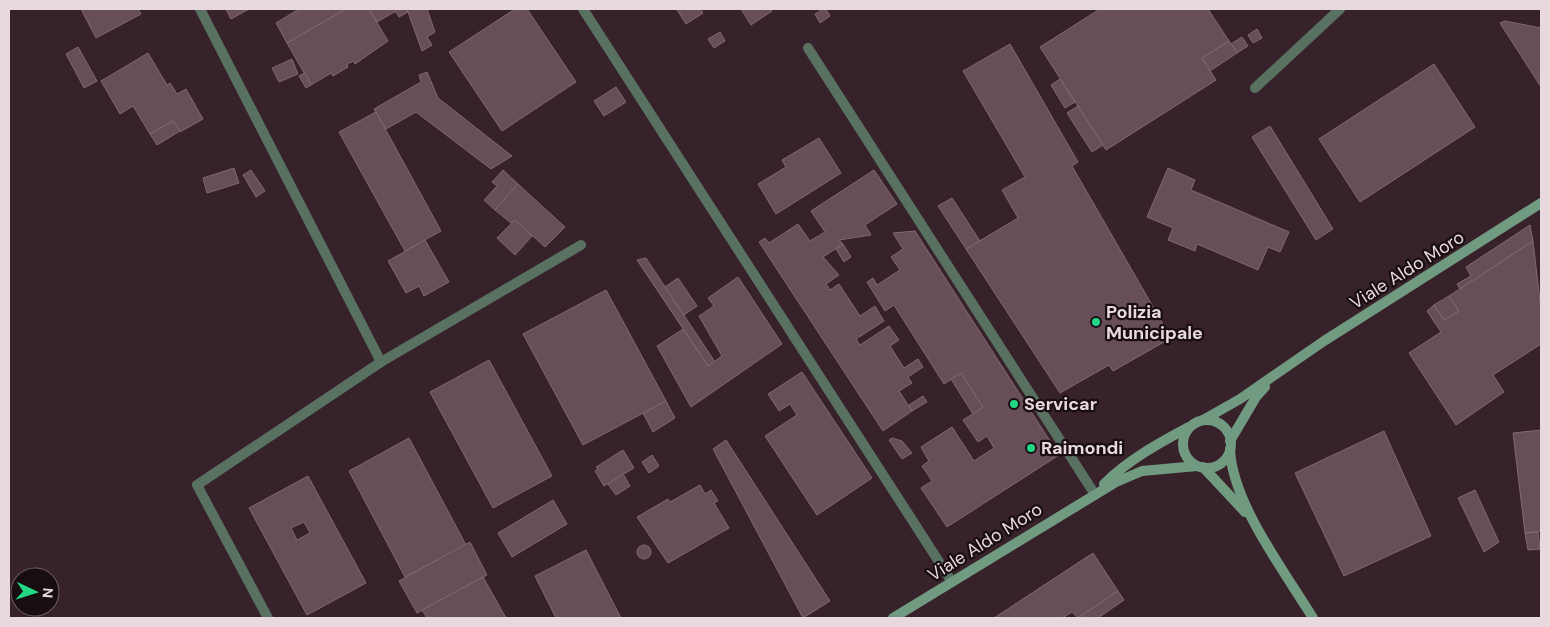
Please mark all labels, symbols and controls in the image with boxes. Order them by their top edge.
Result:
street label: Viale Aldo Moro [1345,225,1469,315]
place label: Polizia Municipale [1106,300,1203,345]
marker: Polizia Municipale [1090,316,1102,328]
place label: Servicar [1024,392,1097,416]
marker: Servicar [1008,398,1020,410]
place label: Raimondi [1041,436,1123,460]
marker: Raimondi [1025,442,1037,454]
street label: Viale Aldo Moro [923,497,1047,587]
north arrow [10,567,60,617]
text: N [39,587,57,599]

